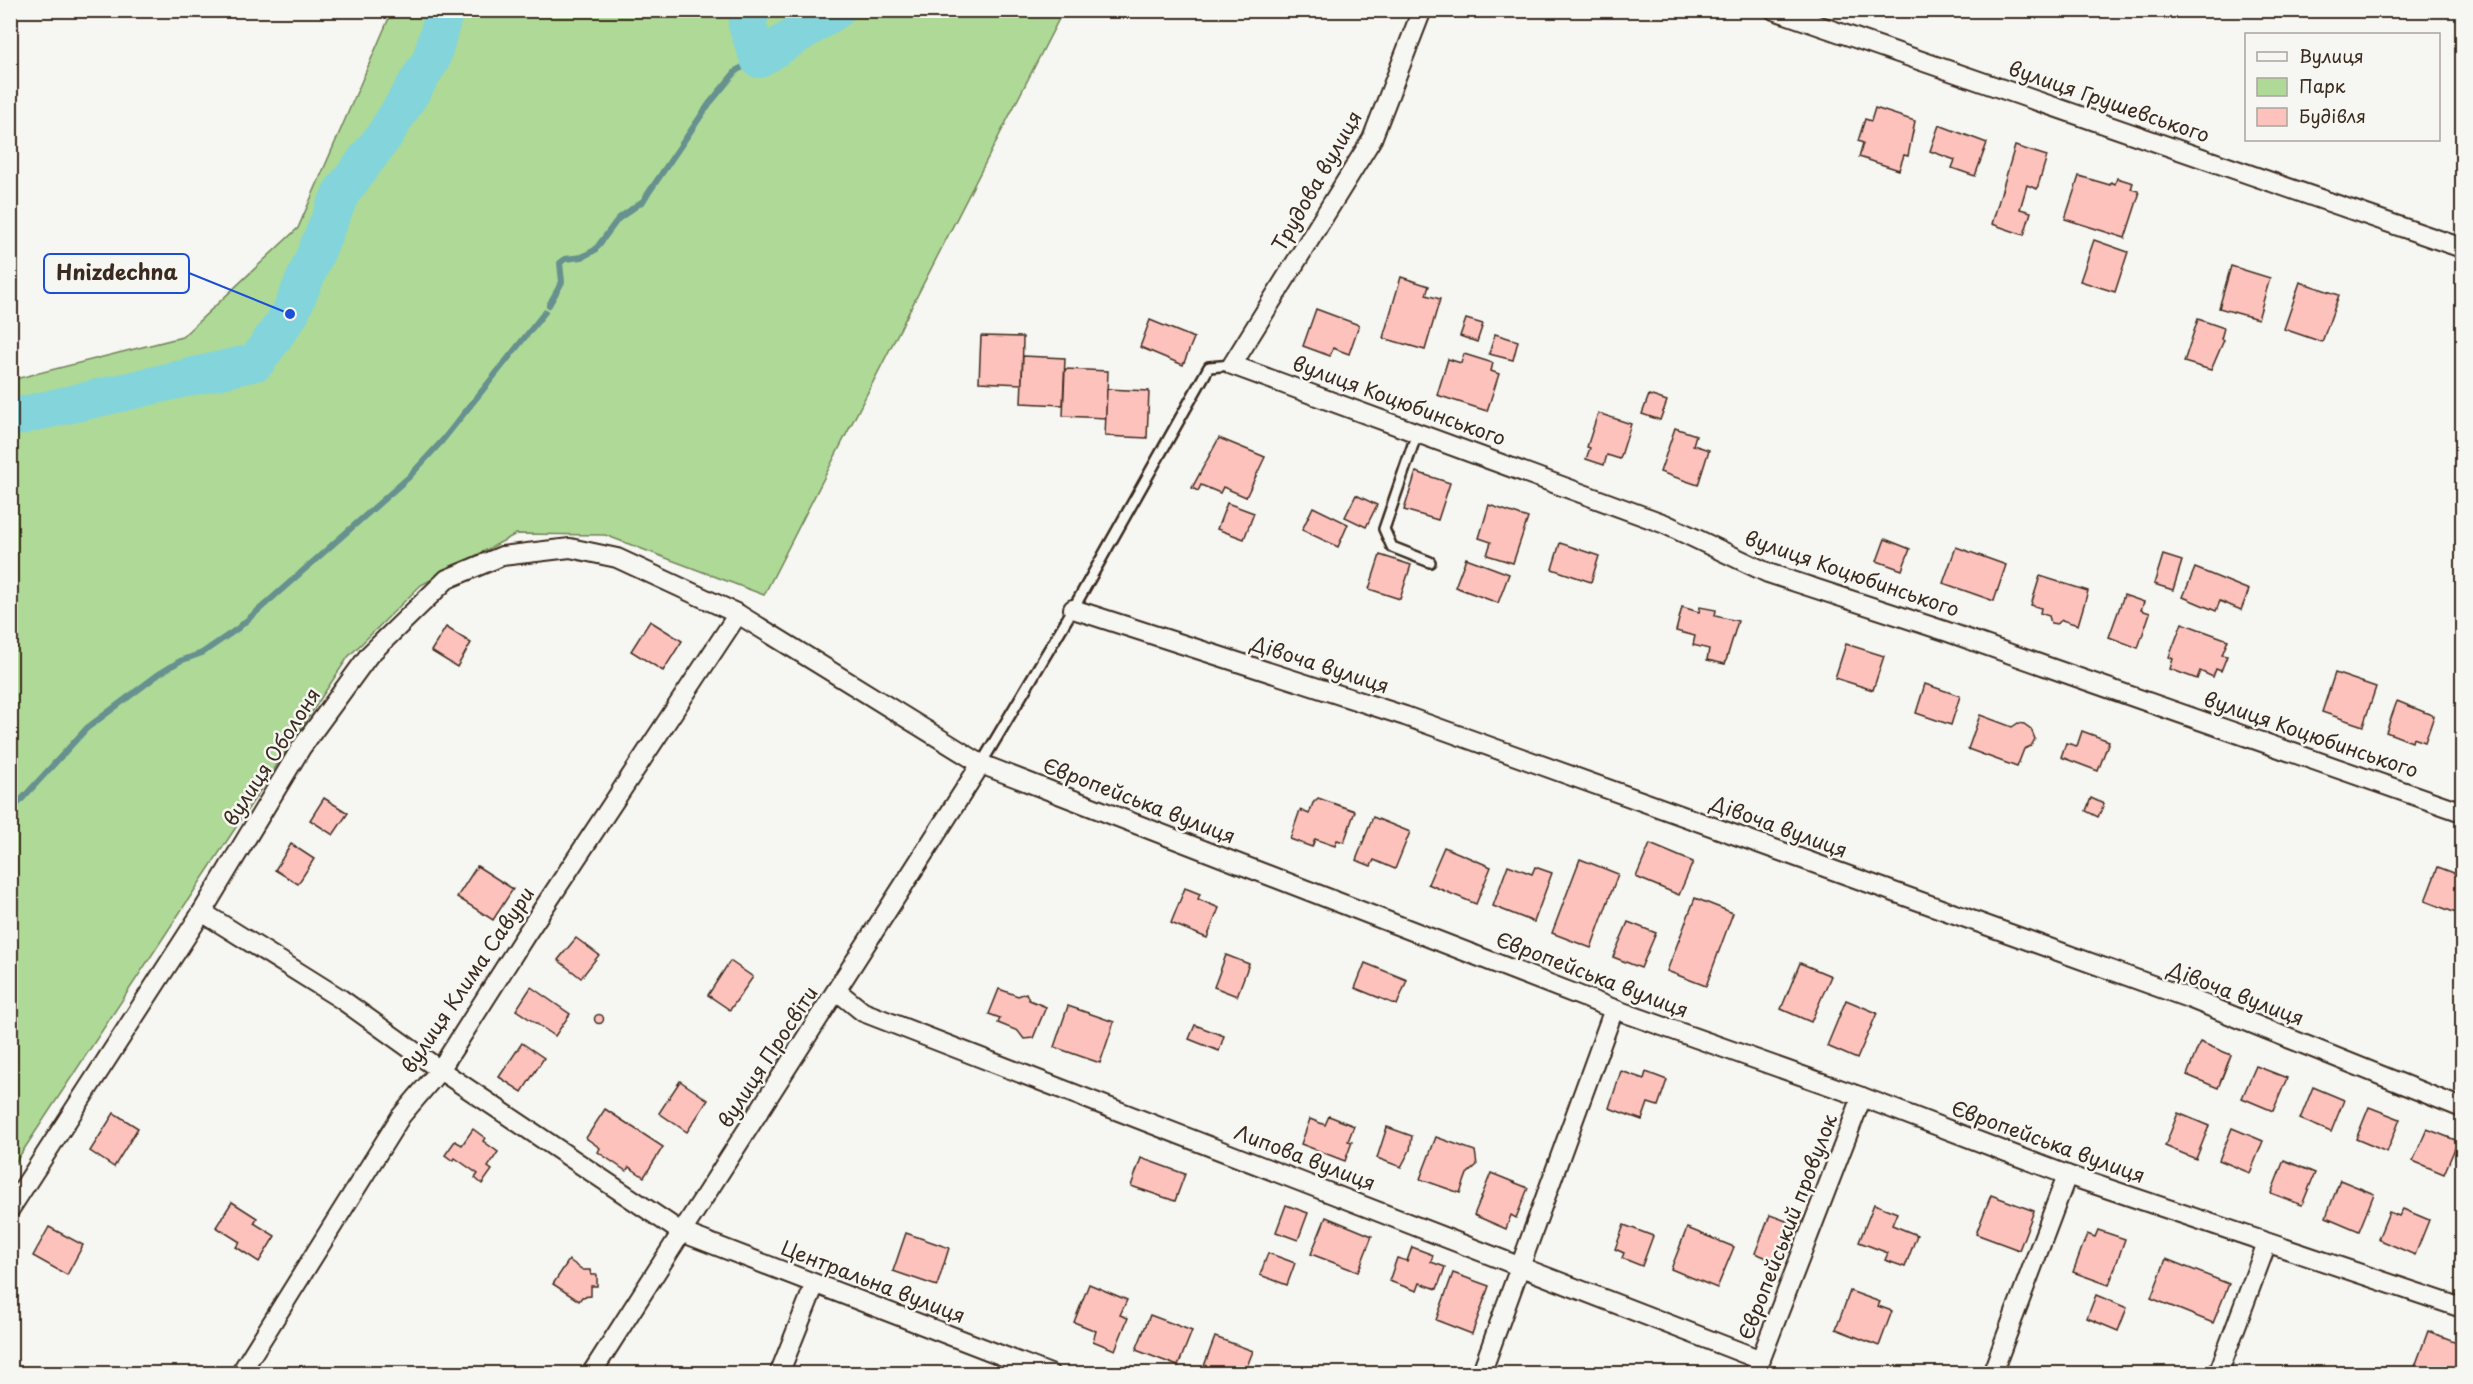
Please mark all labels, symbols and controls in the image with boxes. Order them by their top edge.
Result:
legend [2245,33,2440,141]
text: Вулиця [2299,42,2364,69]
street label: вулиця Грушевського [2005,53,2214,150]
text: Парк [2299,72,2346,99]
text: Будівля [2299,102,2366,129]
street label: Трудова вулиця [1264,105,1369,256]
callout: Hnizdechna [44,254,189,293]
text: Hnizdechna [56,255,178,287]
street label: вулиця Коцюбинського [1288,347,1510,453]
street label: вулиця Коцюбинського [1741,522,1964,624]
street label: Дівоча вулиця [1247,627,1393,700]
street label: вулиця Оболоня [215,681,327,831]
street label: вулиця Коцюбинського [2200,683,2423,785]
street label: Європейська вулиця [1039,749,1240,851]
street label: Дівоча вулиця [1706,787,1852,865]
street label: вулиця Клима Савури [393,880,541,1079]
street label: Європейська вулиця [1492,923,1693,1025]
street label: Дівоча вулиця [2163,953,2309,1033]
street label: вулиця Просвіти [710,980,824,1133]
street label: Європейська вулиця [1947,1092,2149,1190]
street label: Європейський провулок [1730,1109,1844,1344]
street label: Липова вулиця [1231,1116,1380,1198]
street label: Центральна вулиця [777,1232,970,1330]

